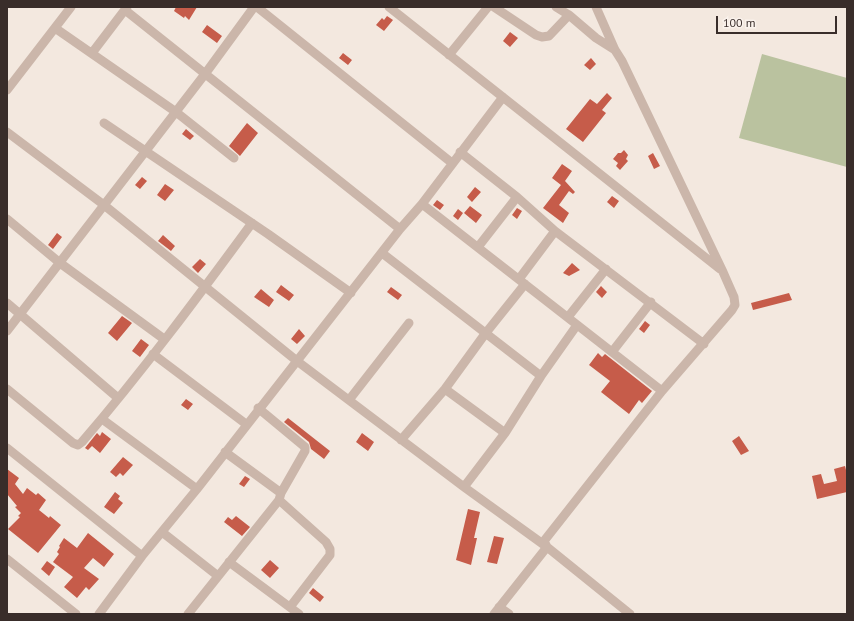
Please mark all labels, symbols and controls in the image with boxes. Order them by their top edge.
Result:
scale bar [718,8,839,34]
text: 100 m [723,15,756,30]

